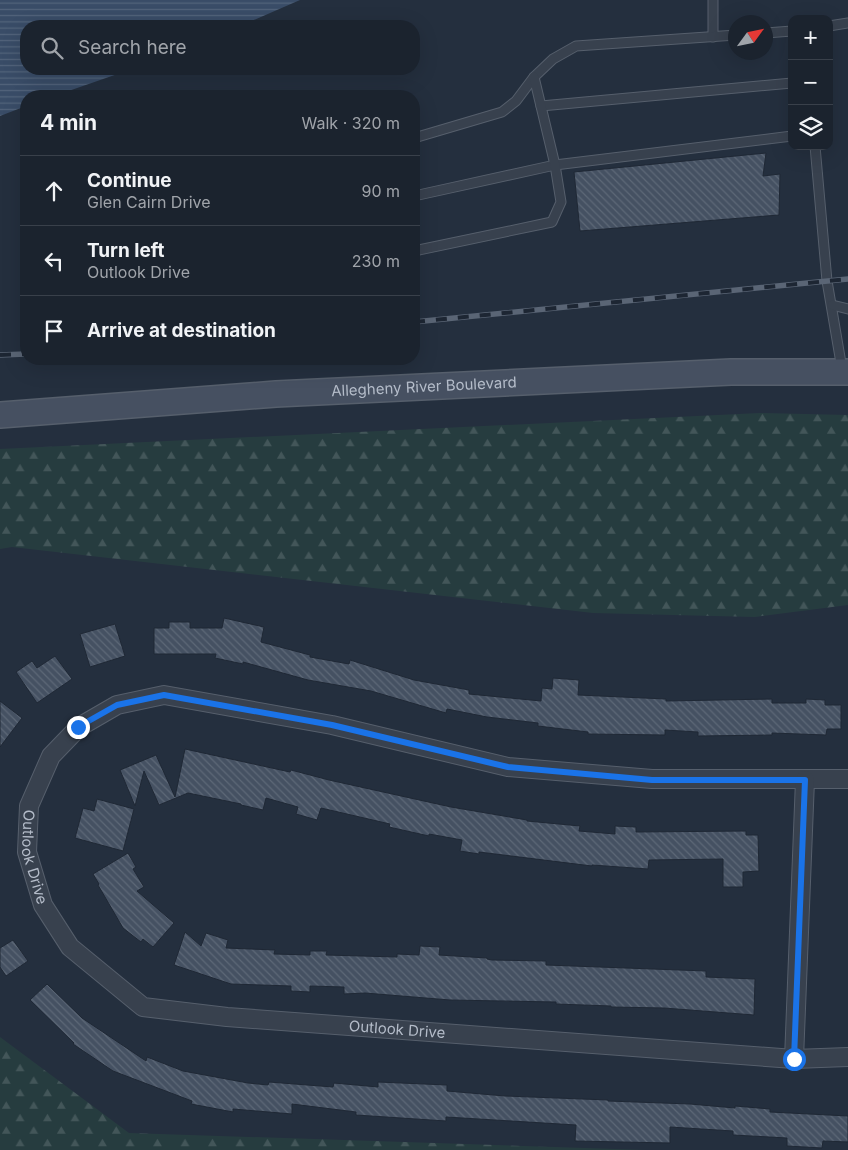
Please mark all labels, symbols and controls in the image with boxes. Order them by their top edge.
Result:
north arrow [728,15,773,60]
map controls [788,15,833,150]
button: + [788,15,833,60]
search box [20,20,420,75]
icon: search [38,34,66,62]
text: Search here [78,36,187,59]
button: − [788,60,833,105]
button: layers [788,105,833,150]
text: 4 min [40,110,97,135]
text: Walk · 320 m [302,113,400,133]
text: Continue [87,169,172,192]
icon: ahead [40,177,68,205]
text: 90 m [361,181,400,201]
text: Glen Cairn Drive [87,192,211,212]
text: Turn left [87,239,165,262]
icon: left [40,247,68,275]
text: 230 m [352,251,400,271]
text: Outlook Drive [87,262,190,282]
icon: arrive [40,317,68,345]
text: Arrive at destination [87,319,276,342]
street label: Allegheny River Boulevard [331,372,517,400]
route end [67,716,90,739]
street label: Outlook Drive [17,809,52,907]
street label: Outlook Drive [348,1016,446,1042]
route start [783,1048,806,1071]

